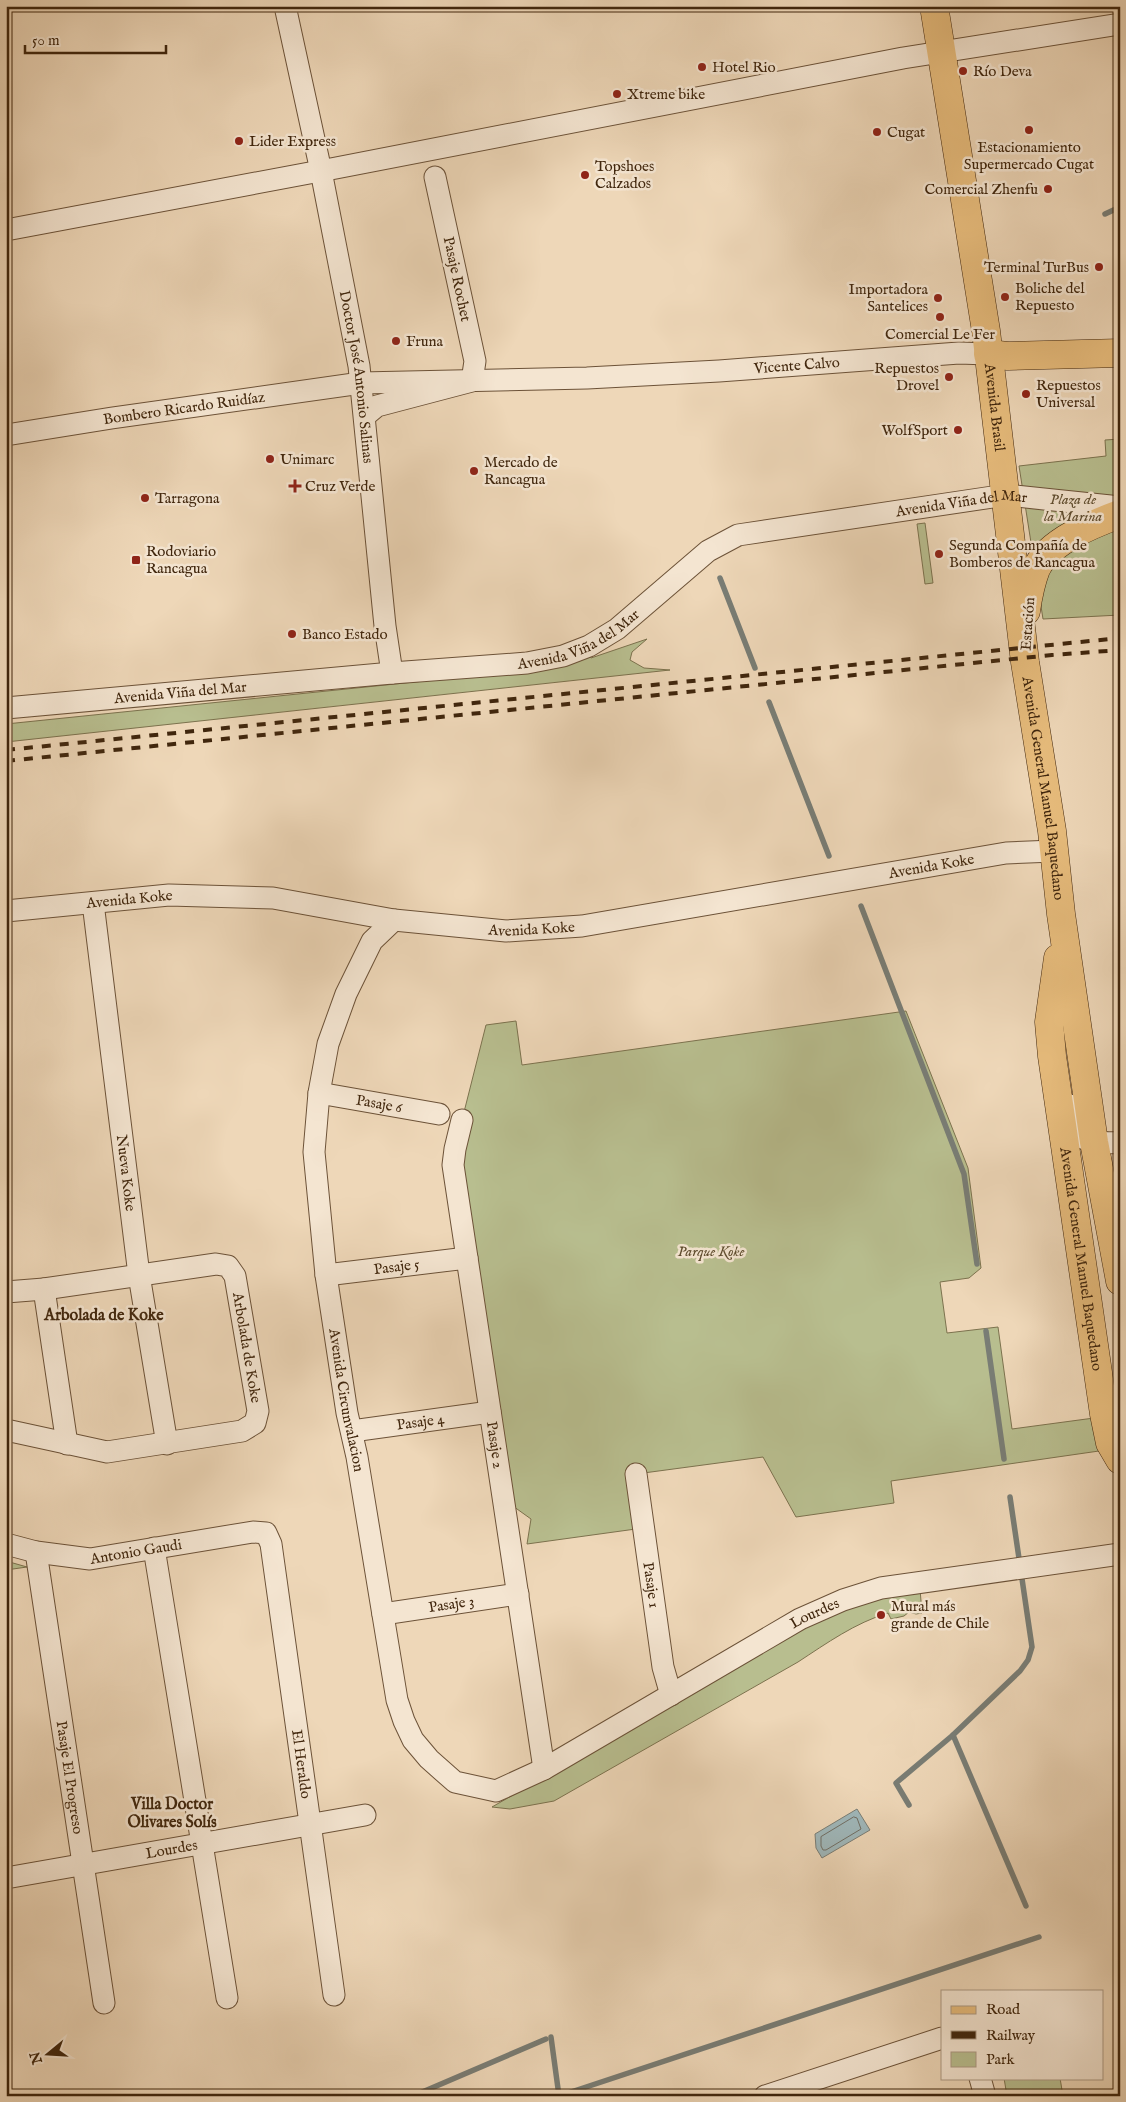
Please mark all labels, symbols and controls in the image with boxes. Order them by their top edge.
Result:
scale bar [25,22,166,54]
text: 50 m [32,31,60,50]
place label: Hotel Rio [712,58,776,77]
marker: Hotel Rio [696,61,708,73]
place label: Río Deva [973,62,1032,81]
marker: Río Deva [957,65,969,77]
place label: Xtreme bike [627,85,705,104]
marker: Xtreme bike [611,88,623,100]
place label: Cugat [887,123,925,142]
marker: Estacionamiento Supermercado Cugat [1023,124,1035,136]
marker: Cugat [871,126,883,138]
place label: Lider Express [249,132,336,151]
marker: Lider Express [233,135,245,147]
place label: Estacionamiento Supermercado Cugat [964,138,1094,174]
place label: Topshoes Calzados [595,157,654,193]
marker: Topshoes Calzados [579,169,591,181]
place label: Comercial Zhenfu [924,180,1038,199]
marker: Comercial Zhenfu [1042,183,1054,195]
street label: Pasaje Rochet [439,235,475,323]
place label: Terminal TurBus [984,258,1089,277]
marker: Terminal TurBus [1093,261,1105,273]
place label: Boliche del Repuesto [1015,279,1085,315]
place label: Importadora Santelices [849,280,929,316]
street label: Doctor José Antonio Salinas [335,289,378,464]
marker: Boliche del Repuesto [999,291,1011,303]
marker: Importadora Santelices [932,292,944,304]
marker: Comercial Le Fer [934,311,946,323]
place label: Comercial Le Fer [885,325,995,344]
place label: Fruna [406,332,444,351]
marker: Fruna [390,335,402,347]
street label: Vicente Calvo [752,352,840,378]
place label: Repuestos Drovel [874,359,940,395]
street label: Avenida Brasil [980,361,1010,453]
marker: Repuestos Drovel [943,371,955,383]
place label: Repuestos Universal [1036,376,1101,412]
street label: Bombero Ricardo Ruidíaz [102,387,266,429]
marker: Repuestos Universal [1020,388,1032,400]
place label: WolfSport [881,421,948,440]
marker: WolfSport [952,424,964,436]
place label: Unimarc [280,450,334,469]
marker: Unimarc [264,453,276,465]
place label: Mercado de Rancagua [484,453,558,489]
marker: Mercado de Rancagua [468,465,480,477]
place label: Cruz Verde [305,477,376,496]
marker: Cruz Verde [289,480,301,492]
street label: Avenida Viña del Mar [893,485,1029,521]
place label: Tarragona [155,489,220,508]
park label: Plaza de la Marina [1044,490,1102,526]
marker: Tarragona [139,492,151,504]
place label: Segunda Compañía de Bomberos de Rancagua [949,536,1095,572]
place label: Rodoviario Rancagua [146,542,216,578]
marker: Segunda Compañía de Bomberos de Rancagua [933,548,945,560]
marker: Rodoviario Rancagua [130,554,142,566]
street label: Estación [1017,597,1039,651]
street label: Avenida Viña del Mar [516,604,643,673]
place label: Banco Estado [302,625,388,644]
marker: Banco Estado [286,628,298,640]
street label: Avenida General Manuel Baquedano [1018,674,1069,901]
street label: Avenida Viña del Mar [112,677,248,708]
street label: Avenida Koke [886,849,976,883]
street label: Avenida Koke [84,885,173,913]
street label: Avenida Koke [486,917,576,941]
street label: Pasaje 6 [354,1090,404,1117]
street label: Nueva Koke [112,1133,141,1213]
street label: Avenida General Manuel Baquedano [1056,1145,1107,1372]
park label: Parque Koke [677,1242,745,1261]
street label: Pasaje 5 [373,1254,421,1279]
street label: Arbolada de Koke [228,1290,266,1405]
district label: Arbolada de Koke [43,1306,164,1326]
street label: Avenida Circunvalacion [325,1326,369,1473]
street label: Pasaje 4 [395,1409,446,1434]
street label: Pasaje 2 [482,1420,508,1470]
street label: Antonio Gaudi [88,1534,183,1569]
street label: Pasaje 1 [639,1561,664,1609]
street label: Pasaje 3 [427,1591,475,1617]
street label: Lourdes [786,1593,842,1633]
place label: Mural más grande de Chile [891,1597,989,1633]
marker: Mural más grande de Chile [875,1609,887,1621]
street label: Pasaje El Progreso [52,1719,88,1836]
street label: El Heraldo [288,1728,316,1800]
district label: Villa Doctor Olivares Solís [127,1795,217,1833]
street label: Lourdes [144,1835,199,1863]
legend [941,1990,1104,2080]
text: Road [986,2000,1021,2019]
text: Railway [986,2026,1036,2045]
north arrow [22,2030,72,2080]
text: N [26,2049,47,2067]
text: Park [986,2050,1016,2069]

